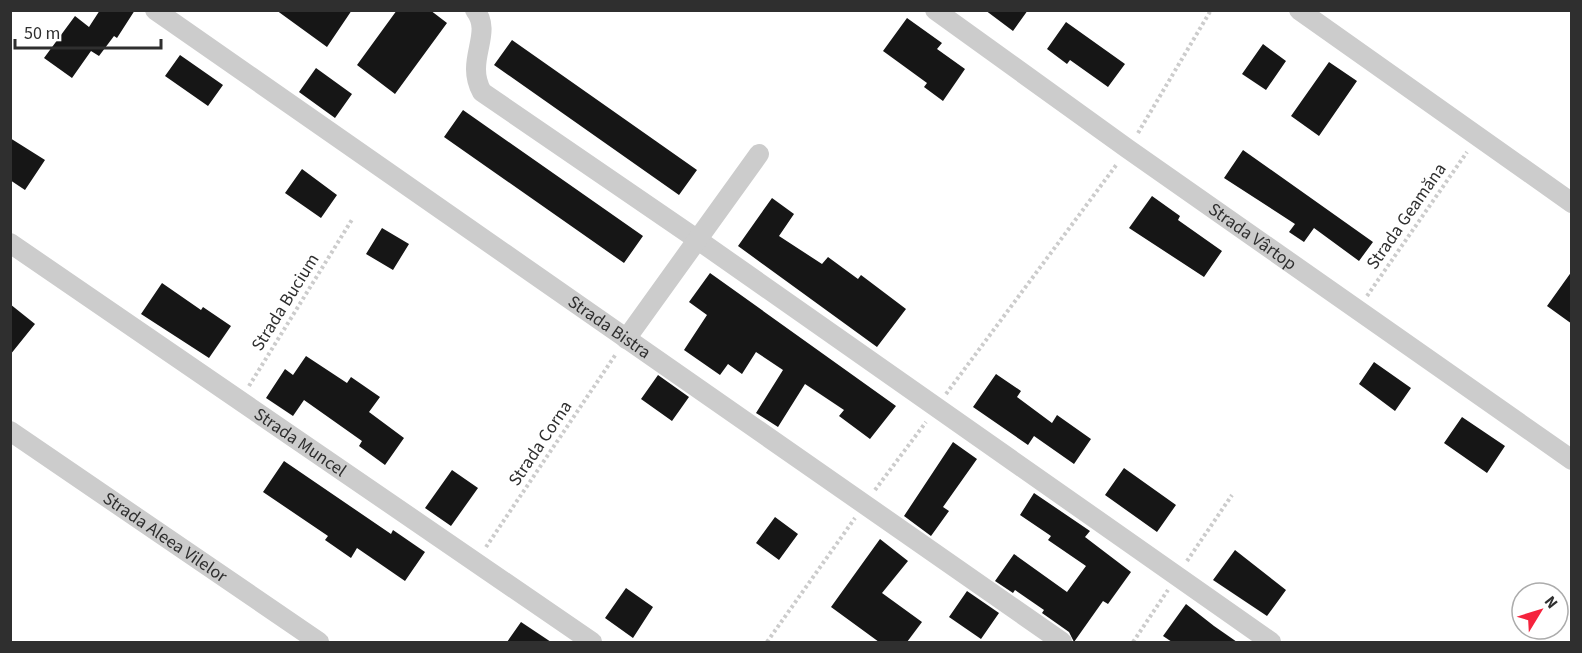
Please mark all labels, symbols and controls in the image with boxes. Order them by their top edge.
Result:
scale bar [15,12,160,50]
text: 50 m [24,21,60,46]
street label: Strada Geamăna [1360,158,1452,274]
street label: Strada Vârtop [1203,197,1302,276]
street label: Strada Bucium [246,249,325,356]
street label: Strada Bistra [563,289,656,365]
street label: Strada Corna [503,396,578,491]
street label: Strada Muncel [249,402,351,483]
street label: Strada Aleea Vilelor [98,486,233,589]
north arrow [1510,581,1570,641]
text: N [1539,591,1563,613]

